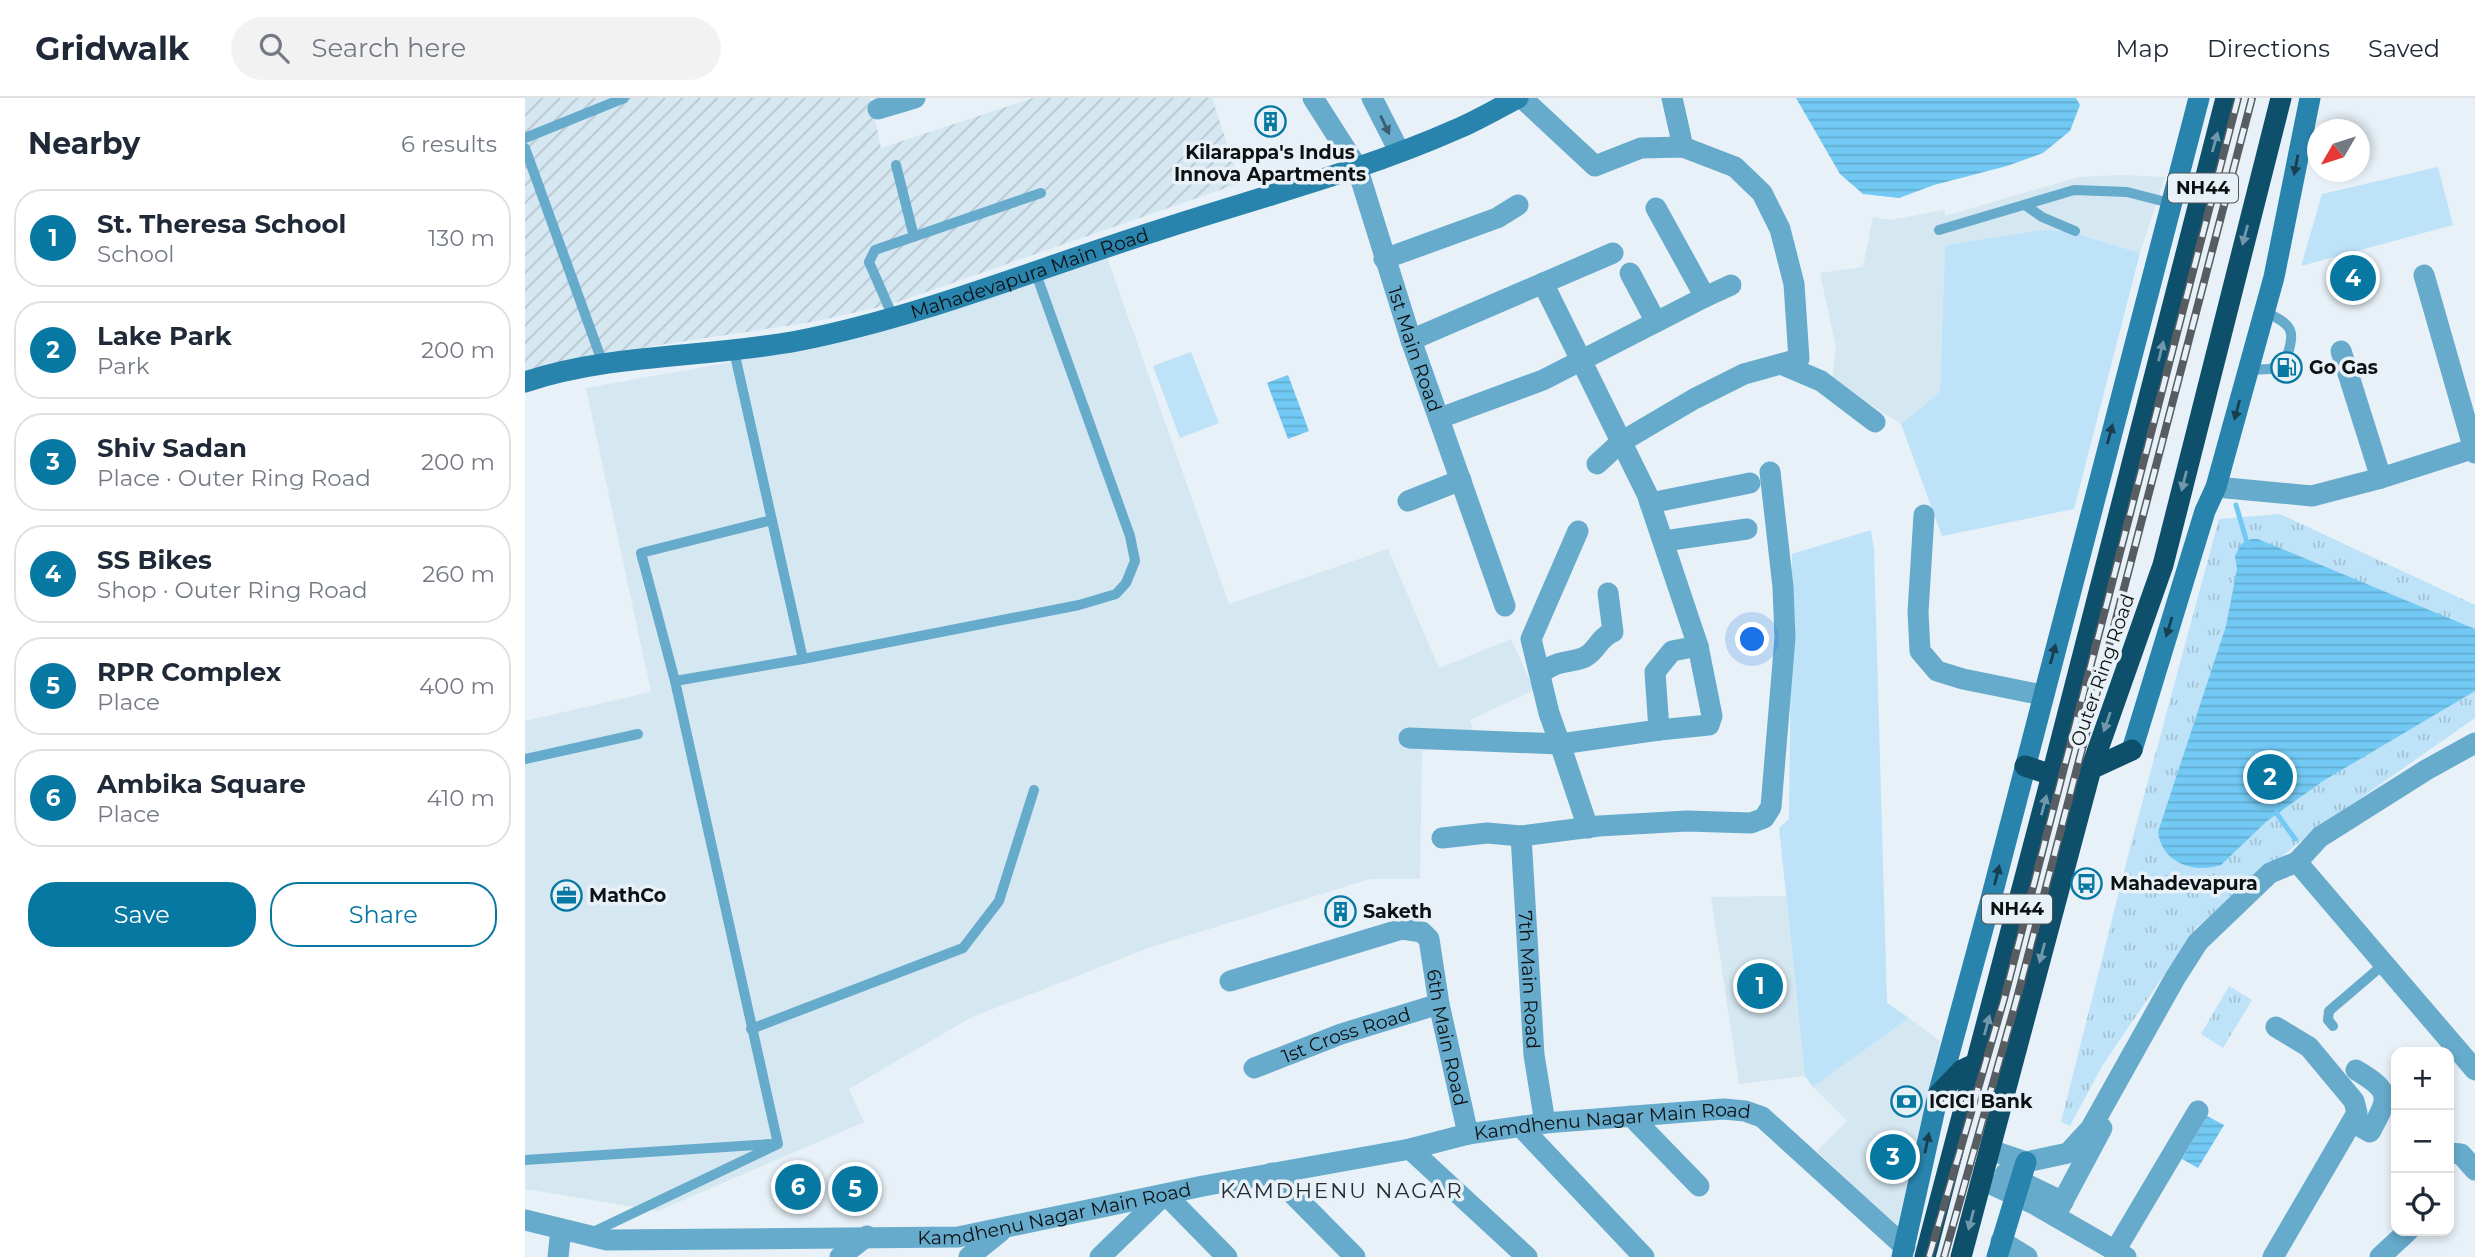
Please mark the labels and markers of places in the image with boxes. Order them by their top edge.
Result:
building icon: Kilarappa's Indus Innova Apartments [1253,104,1287,138]
place label: Kilarappa's Indus Innova Apartments [1174,141,1366,186]
pin: 4 [2330,252,2376,304]
fuel station icon: Go Gas [2269,350,2303,384]
place label: Go Gas [2309,356,2378,379]
pin: 2 [2247,751,2293,803]
bus stop icon: Mahadevapura [2070,866,2104,900]
place label: Mahadevapura [2110,872,2258,895]
office icon: MathCo [549,878,583,912]
place label: MathCo [589,884,666,907]
building icon: Saketh [1323,894,1357,928]
place label: Saketh [1363,900,1432,923]
pin: 1 [1737,960,1783,1012]
bank icon: ICICI Bank [1889,1084,1923,1118]
place label: ICICI Bank [1929,1090,2033,1113]
pin: 3 [1870,1131,1916,1183]
pin: 6 [775,1161,821,1213]
pin: 5 [832,1163,878,1215]

